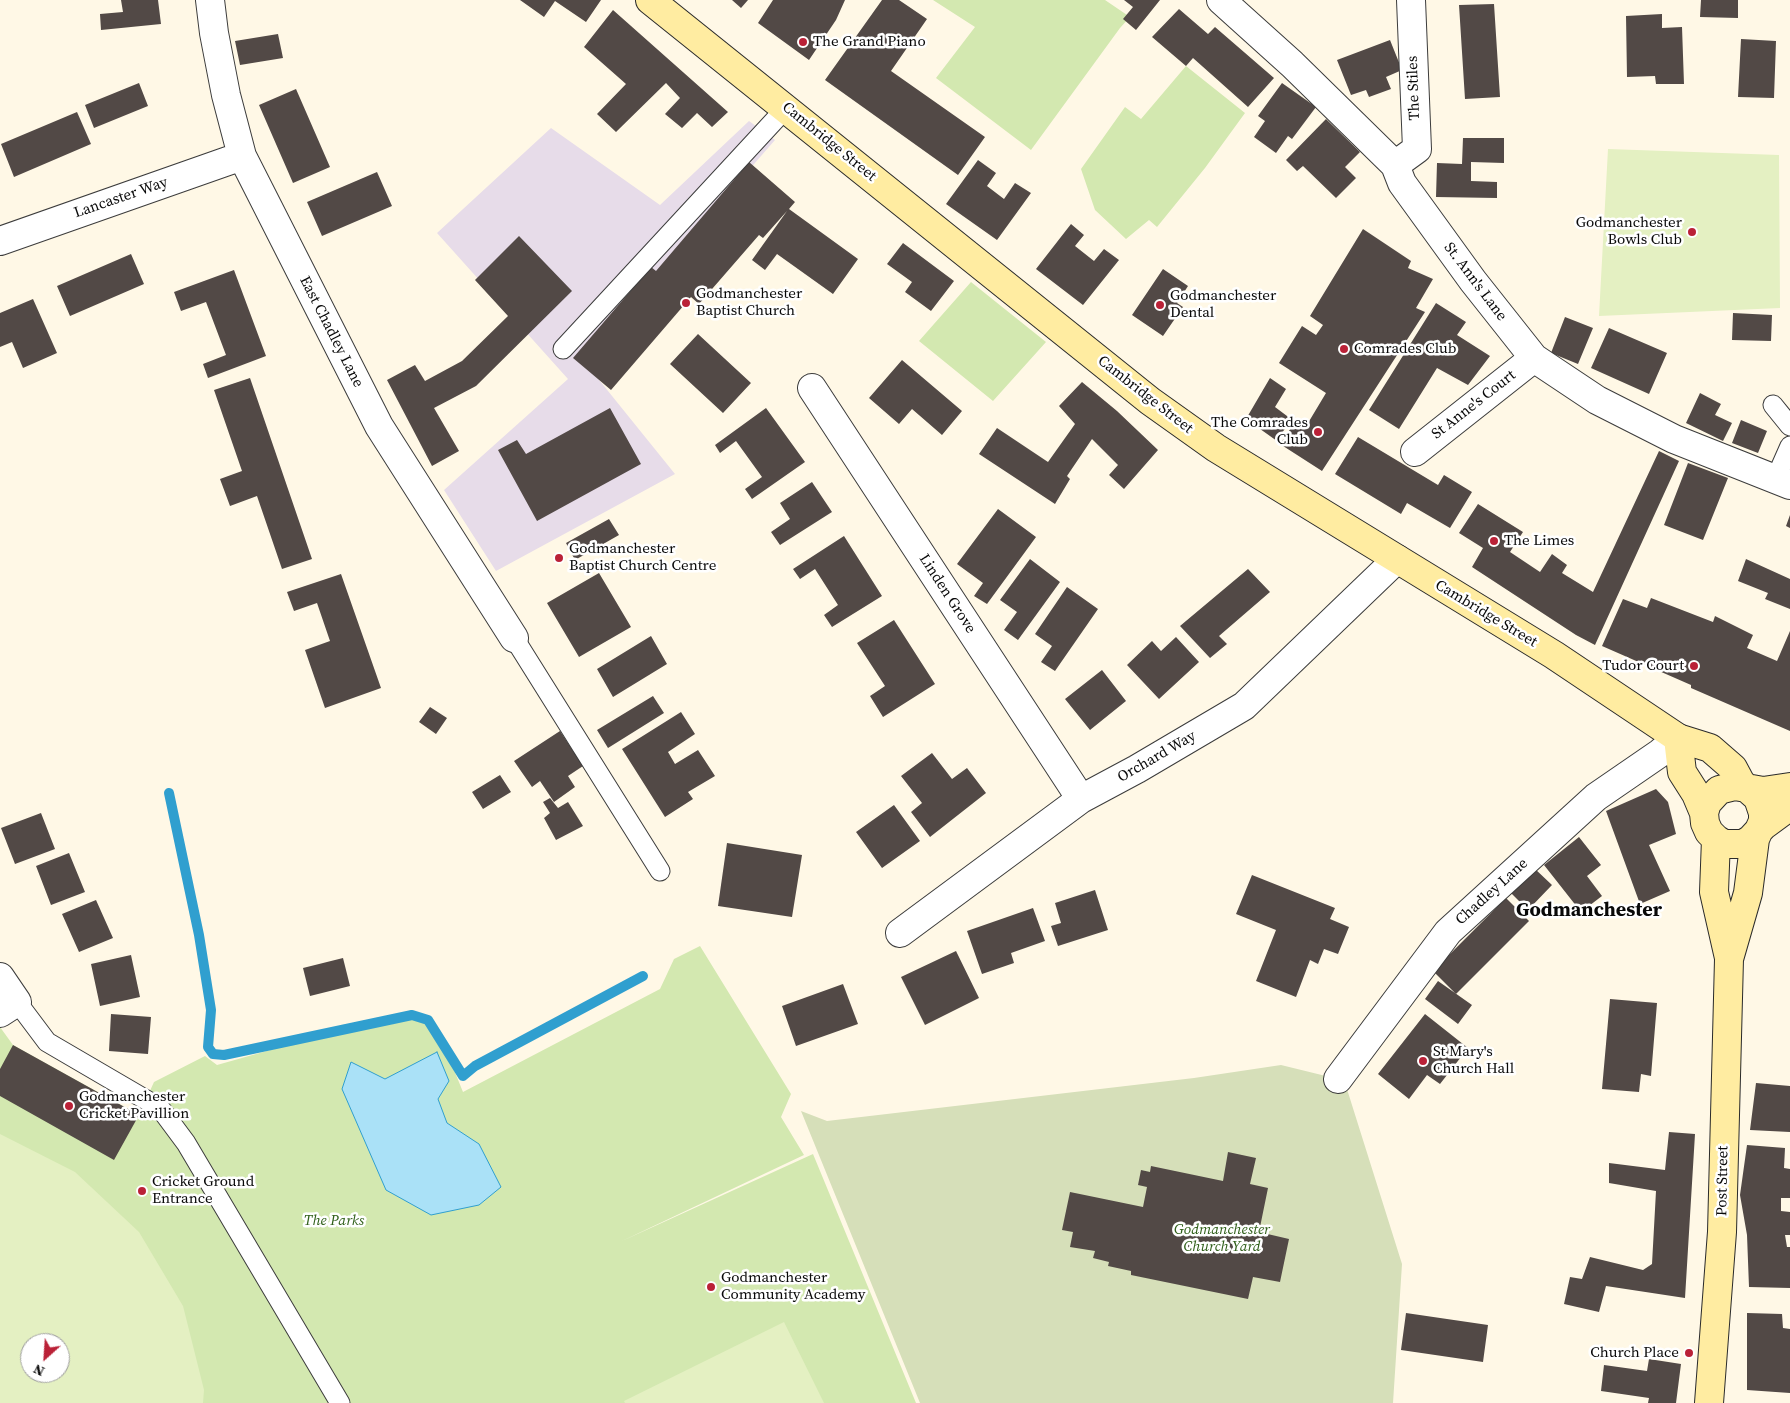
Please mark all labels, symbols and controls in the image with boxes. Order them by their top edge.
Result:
place label: The Grand Piano [813,33,926,51]
marker: The Grand Piano [797,36,809,48]
street label: The Stiles [1404,55,1424,121]
street label: Cambridge Street [778,99,880,185]
street label: Lancaster Way [72,174,170,222]
place label: Godmanchester Bowls Club [1576,214,1682,249]
marker: Godmanchester Bowls Club [1686,226,1698,238]
street label: St. Ann's Lane [1440,239,1510,325]
street label: East Chadley Lane [295,273,367,391]
place label: Godmanchester Baptist Church [696,285,802,320]
place label: Godmanchester Dental [1170,287,1276,322]
marker: Godmanchester Baptist Church [680,297,692,309]
marker: Godmanchester Dental [1154,299,1166,311]
place label: Comrades Club [1354,340,1456,358]
marker: Comrades Club [1338,343,1350,355]
street label: Cambridge Street [1094,352,1196,438]
street label: St Anne's Court [1428,367,1520,443]
place label: The Comrades Club [1211,414,1308,449]
marker: The Comrades Club [1312,426,1324,438]
place label: The Limes [1504,532,1574,550]
marker: The Limes [1488,535,1500,547]
place label: Godmanchester Baptist Church Centre [569,540,716,575]
street label: Linden Grove [915,551,979,637]
marker: Godmanchester Baptist Church Centre [553,552,565,564]
street label: Cambridge Street [1432,576,1540,652]
place label: Tudor Court [1602,657,1684,675]
marker: Tudor Court [1688,660,1700,672]
street label: Orchard Way [1115,727,1199,787]
street label: Chadley Lane [1452,855,1532,929]
district label: Godmanchester [1516,899,1662,923]
place label: St Mary's Church Hall [1433,1043,1514,1078]
marker: St Mary's Church Hall [1417,1055,1429,1067]
place label: Godmanchester Cricket Pavillion [79,1088,189,1123]
marker: Godmanchester Cricket Pavillion [63,1100,75,1112]
street label: Post Street [1713,1146,1733,1216]
place label: Cricket Ground Entrance [152,1173,254,1208]
marker: Cricket Ground Entrance [136,1185,148,1197]
park label: The Parks [304,1212,364,1230]
park label: Godmanchester Church Yard [1174,1221,1270,1256]
place label: Godmanchester Community Academy [721,1269,866,1304]
marker: Godmanchester Community Academy [705,1281,717,1293]
north arrow [20,1333,70,1383]
place label: Church Place [1590,1344,1679,1362]
marker: Church Place [1683,1347,1695,1359]
text: N [30,1359,48,1382]

